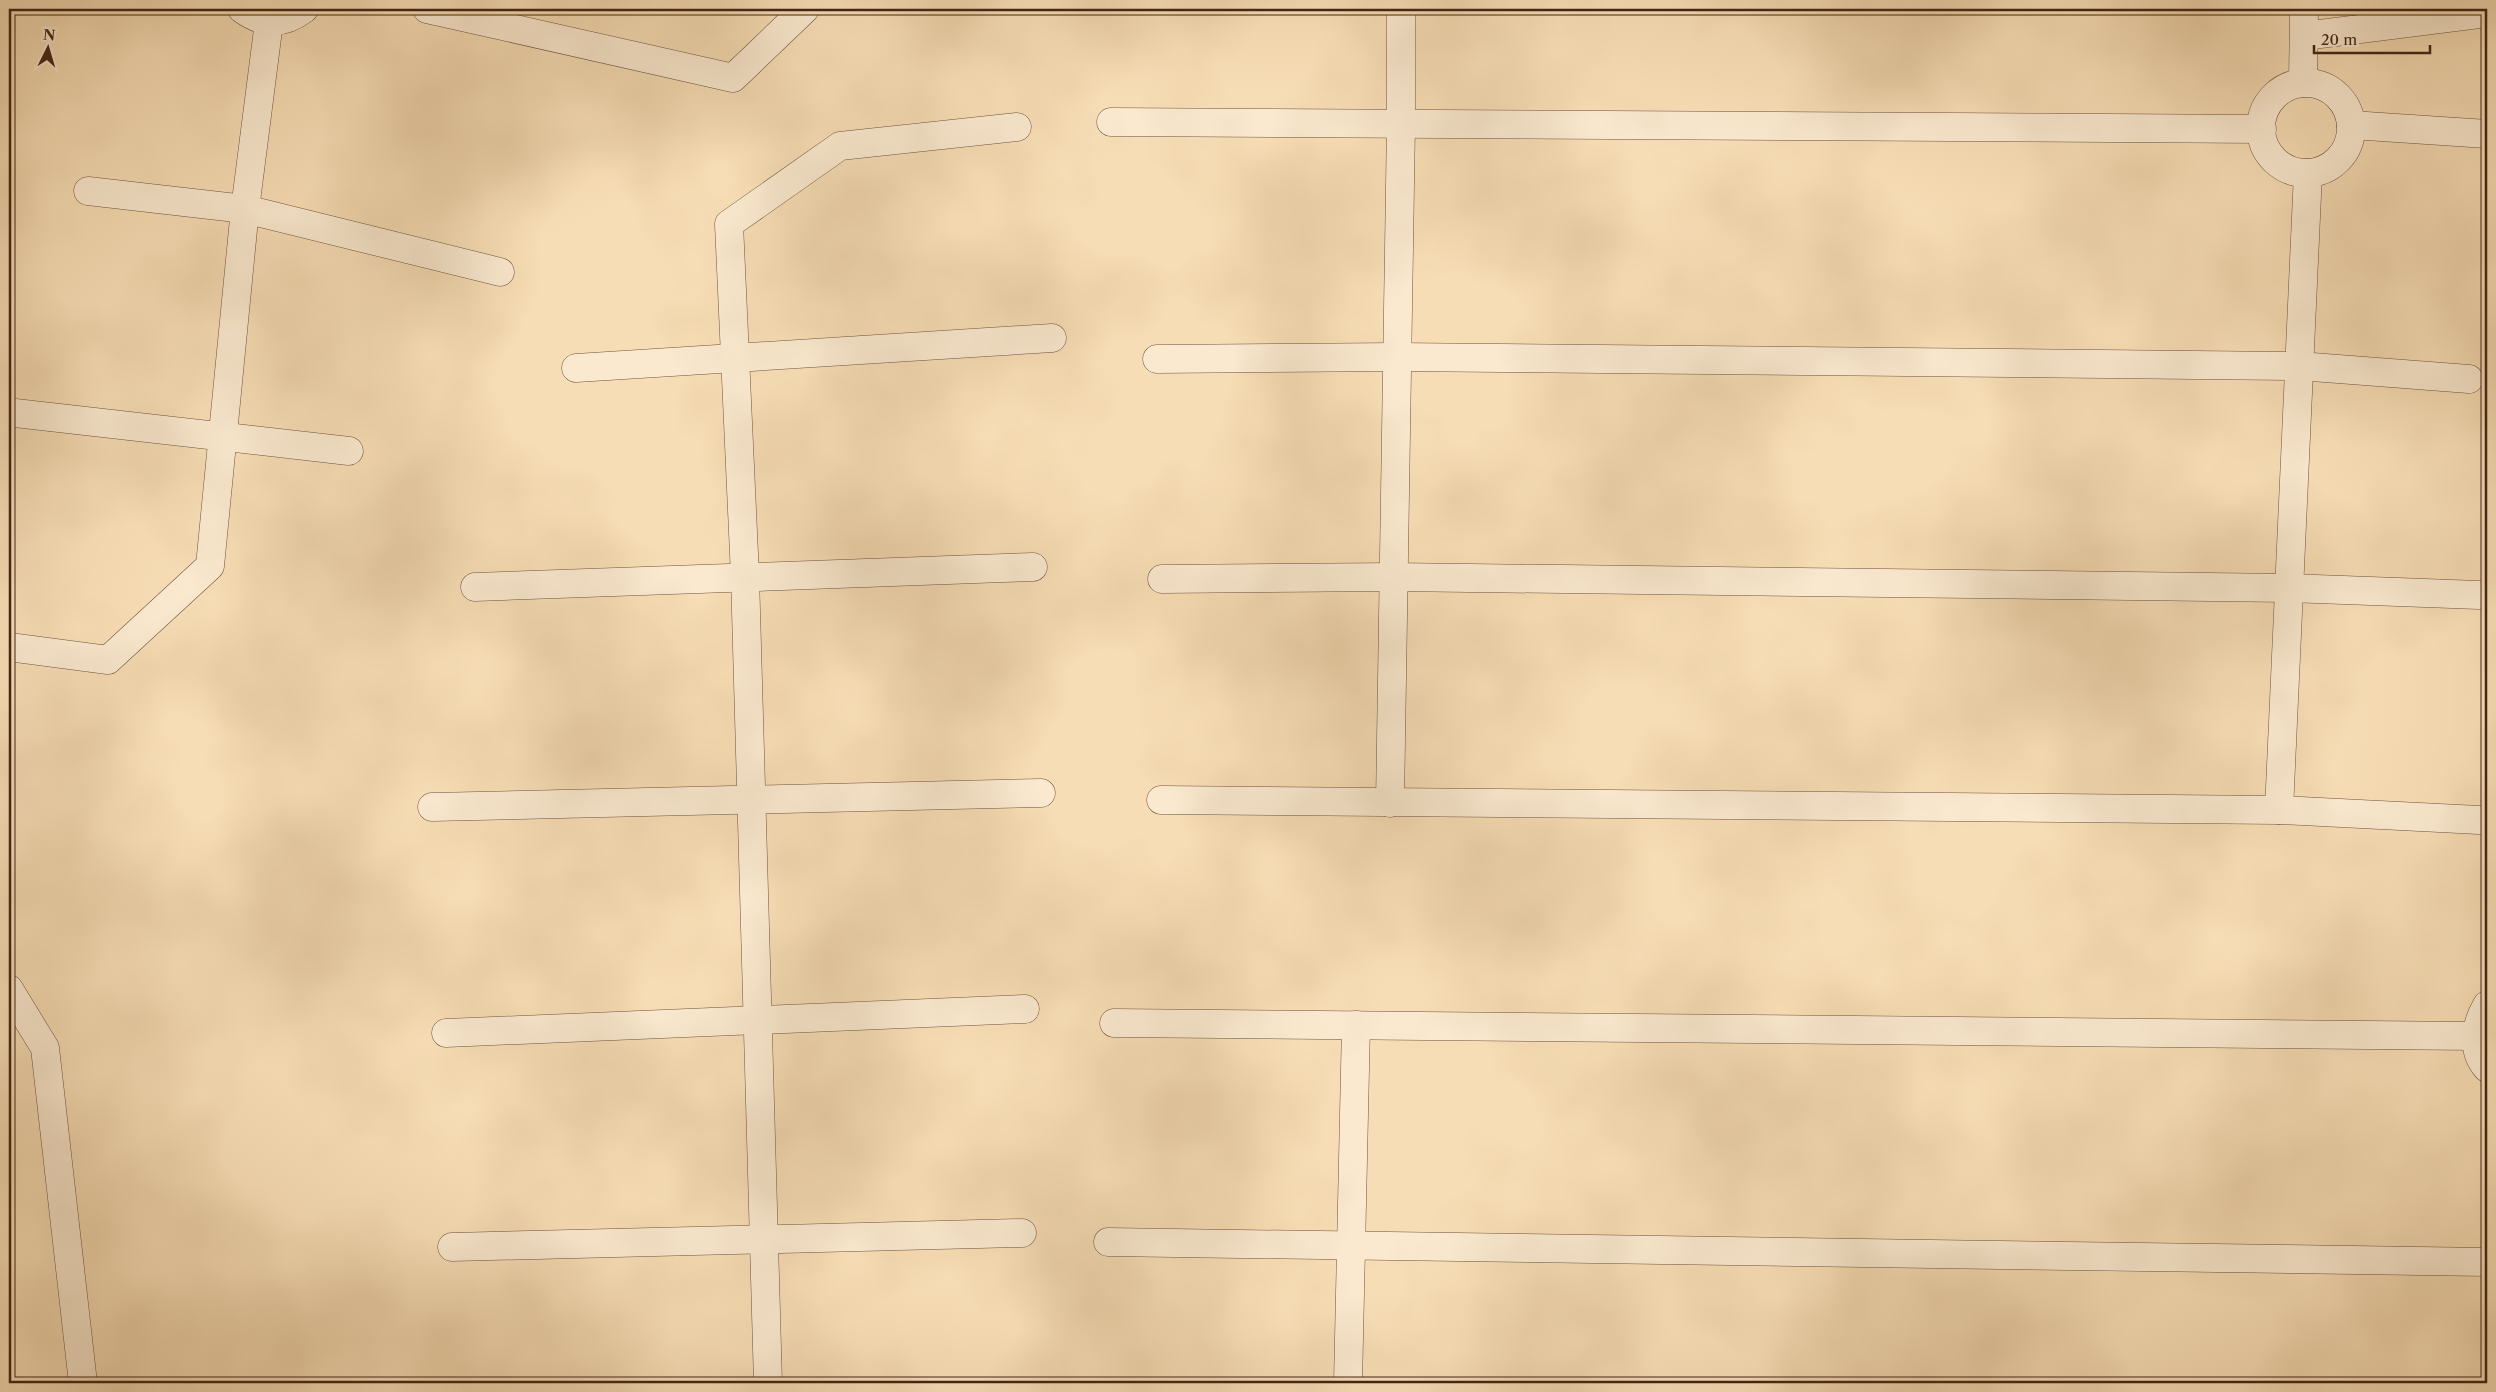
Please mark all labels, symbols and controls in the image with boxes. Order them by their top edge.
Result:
north arrow [22,22,72,72]
scale bar [2314,22,2430,54]
text: N [42,26,56,45]
text: 20 m [2321,30,2357,49]

